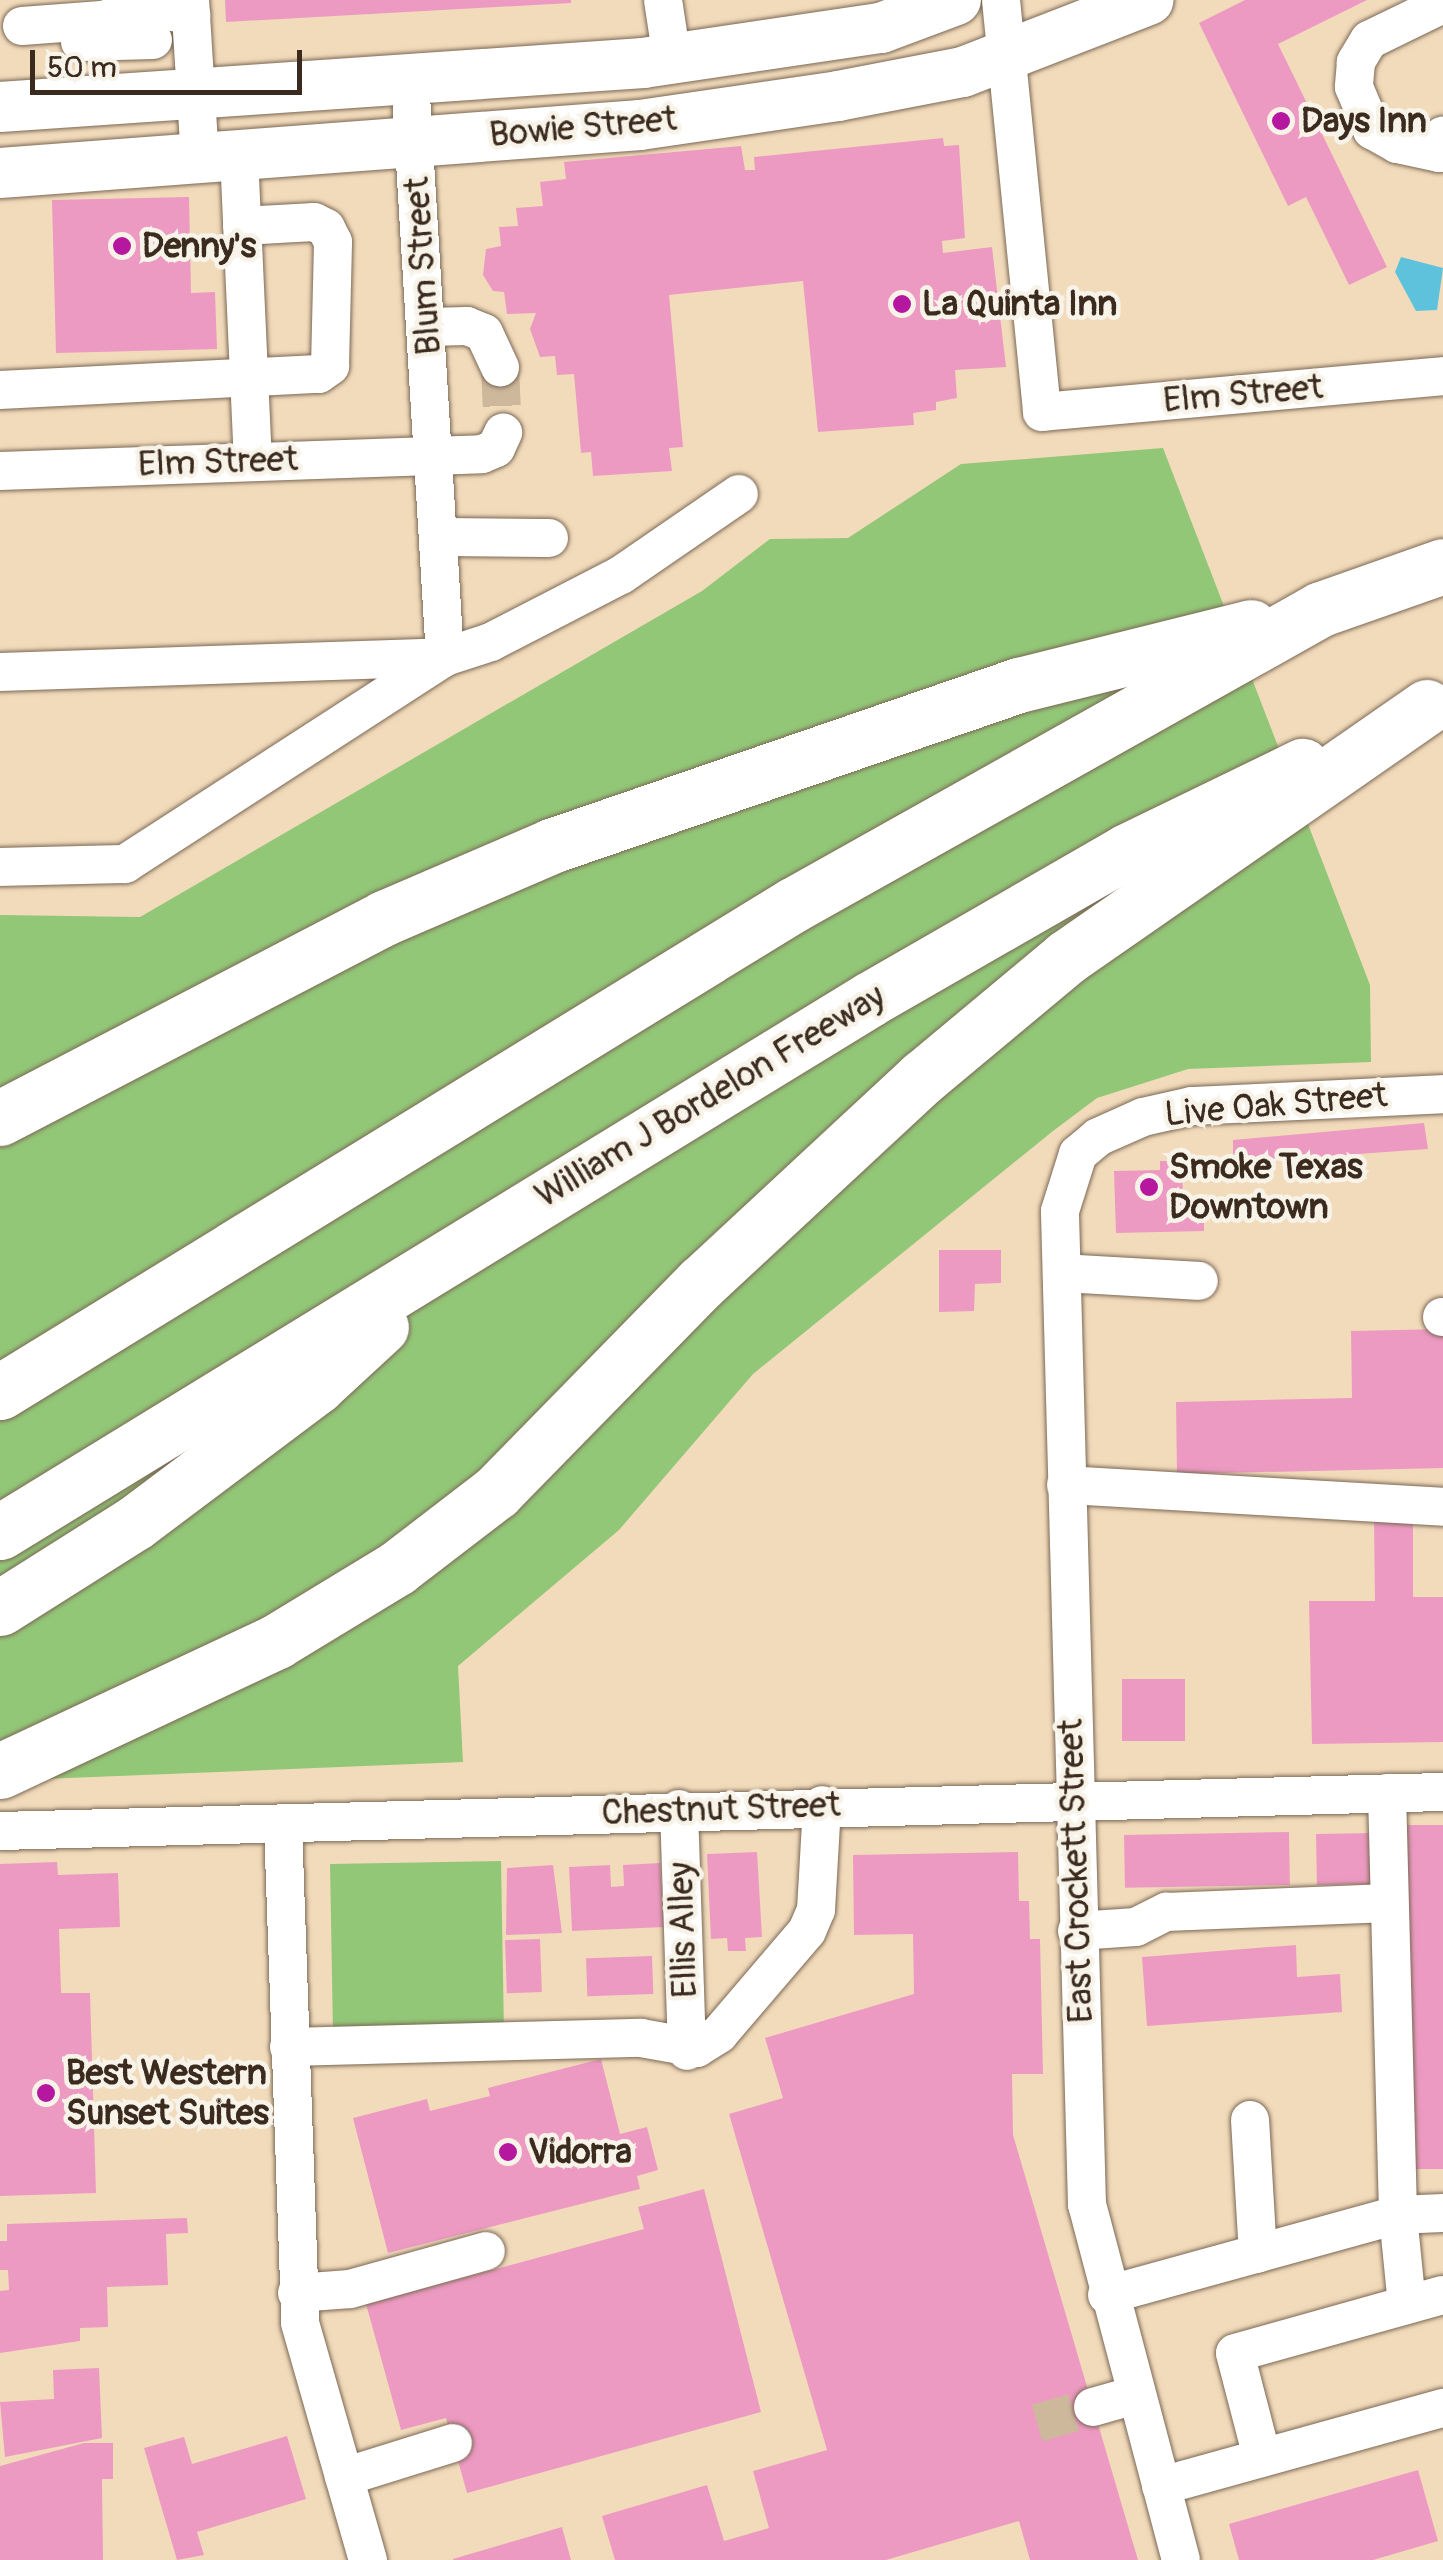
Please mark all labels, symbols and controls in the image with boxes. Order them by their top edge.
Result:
scale bar [35,30,308,92]
text: 50 m [47,49,117,86]
street label: Bowie Street [488,98,678,156]
place label: Days Inn [1301,100,1427,142]
marker: Days Inn [1270,110,1292,132]
street label: Blum Street [396,176,450,356]
place label: Denny's [142,225,256,267]
marker: Denny's [111,235,133,257]
place label: La Quinta Inn [922,283,1117,325]
marker: La Quinta Inn [891,293,913,315]
street label: Elm Street [1161,366,1325,422]
street label: Elm Street [137,438,299,486]
street label: William J Bordelon Freeway [528,975,892,1217]
street label: Live Oak Street [1163,1074,1389,1136]
place label: Smoke Texas Downtown [1169,1146,1363,1228]
marker: Smoke Texas Downtown [1138,1176,1160,1198]
street label: East Crockett Street [1050,1718,1102,2024]
street label: Chestnut Street [601,1784,841,1834]
street label: Ellis Alley [660,1861,706,1999]
place label: Best Western Sunset Suites [66,2052,269,2134]
marker: Best Western Sunset Suites [35,2082,57,2104]
place label: Vidorra [528,2131,632,2173]
marker: Vidorra [497,2141,519,2163]

